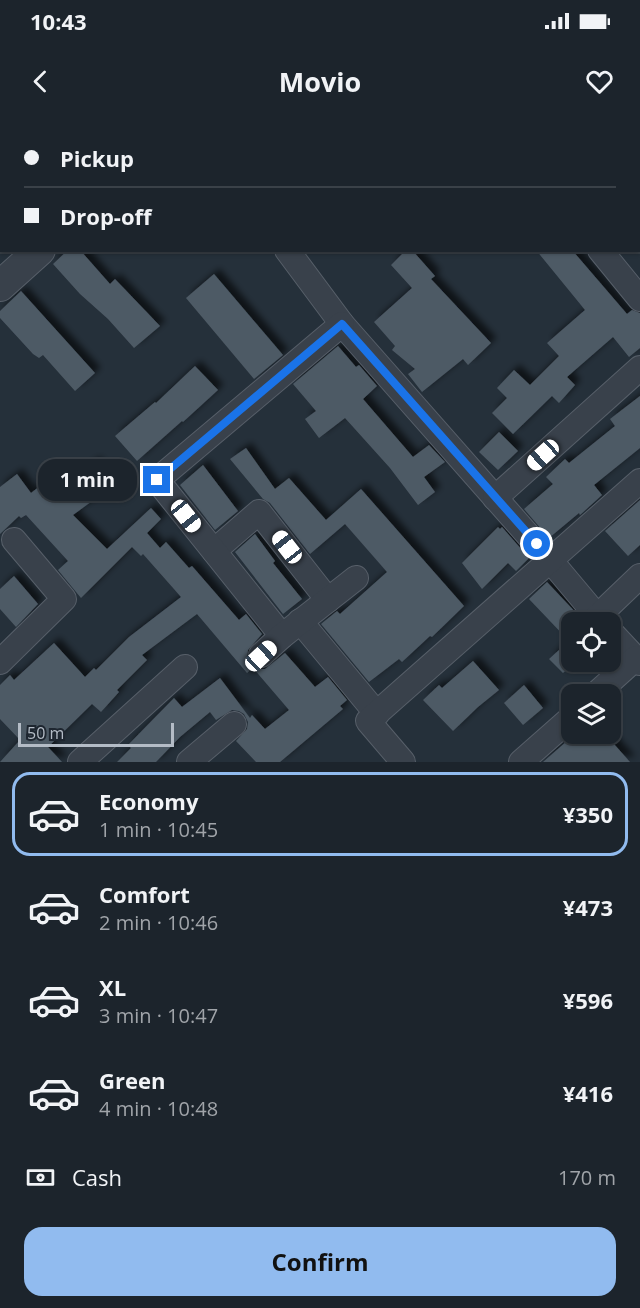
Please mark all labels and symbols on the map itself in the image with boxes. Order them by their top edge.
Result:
car [524,436,562,474]
callout: 1 min [37,459,136,501]
route end [143,466,170,493]
car [168,496,204,536]
car [269,527,305,567]
route start [523,530,550,557]
car [242,637,280,675]
scale bar [18,720,174,748]

